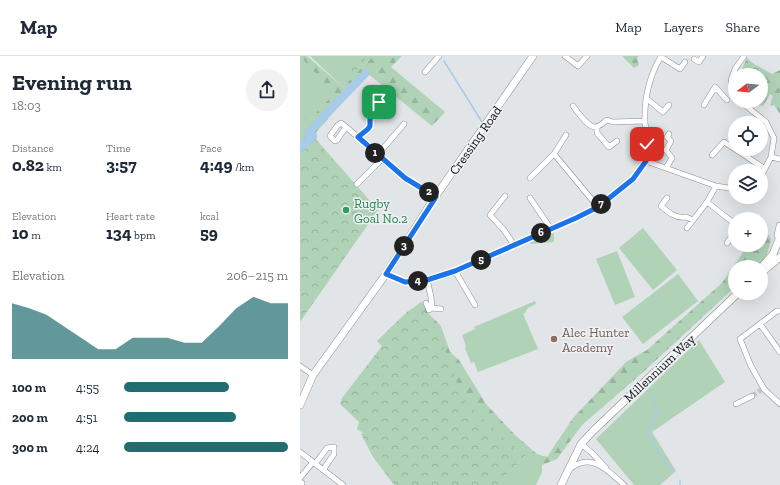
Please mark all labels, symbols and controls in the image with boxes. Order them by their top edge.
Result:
text: Map [20,16,57,39]
text: Map [615,19,642,36]
text: Layers [664,19,703,36]
text: Share [725,19,760,36]
north arrow [728,68,768,108]
map controls [728,68,768,300]
text: Evening run [12,69,132,96]
button: share [246,69,288,111]
pin [362,85,396,119]
icon: arrive [368,91,390,113]
text: 18:03 [12,98,41,113]
street label: Cressing Road [446,103,505,178]
button: locate [728,116,768,156]
pin [630,127,664,161]
icon: check [636,133,658,155]
text: Distance [12,142,54,155]
text: Time [106,142,131,155]
text: Pace [200,142,222,155]
pin: 1 [365,143,385,163]
text: 1 [373,146,377,159]
text: 0.82 [12,155,44,175]
text: 3:57 [106,155,137,175]
text: 4:49 [200,155,233,175]
text: km [44,161,62,174]
text: /km [233,161,254,174]
button: layers [728,164,768,204]
pin: 2 [419,182,439,202]
text: 2 [426,185,432,198]
pin: 7 [591,194,611,214]
place label: Rugby Goal No.2 [354,196,408,226]
text: 7 [598,197,604,210]
marker: Rugby Goal No.2 [341,205,351,215]
text: Elevation [12,210,56,223]
text: Heart rate [106,210,155,223]
text: kcal [200,210,219,223]
button: + [728,212,768,252]
text: 10 [12,223,29,243]
text: 134 [106,223,132,243]
text: 59 [200,223,218,243]
pin: 6 [531,223,551,243]
text: 6 [538,226,544,239]
text: m [29,229,41,242]
text: bpm [132,229,156,242]
pin: 3 [394,236,414,256]
text: 3 [401,239,407,252]
pin: 5 [471,250,491,270]
text: 5 [478,253,484,266]
button: − [728,260,768,300]
text: Elevation [12,268,64,283]
text: 206–215 m [226,268,288,283]
pin: 4 [408,271,428,291]
text: 4 [415,274,421,287]
place label: Alec Hunter Academy [562,325,630,355]
street label: Millennium Way [621,331,698,405]
marker: Alec Hunter Academy [549,334,559,344]
text: 100 m [12,380,46,395]
text: 4:55 [76,380,99,395]
text: 200 m [12,410,48,425]
text: 4:51 [76,410,98,425]
text: 300 m [12,440,48,455]
text: 4:24 [76,440,100,455]

